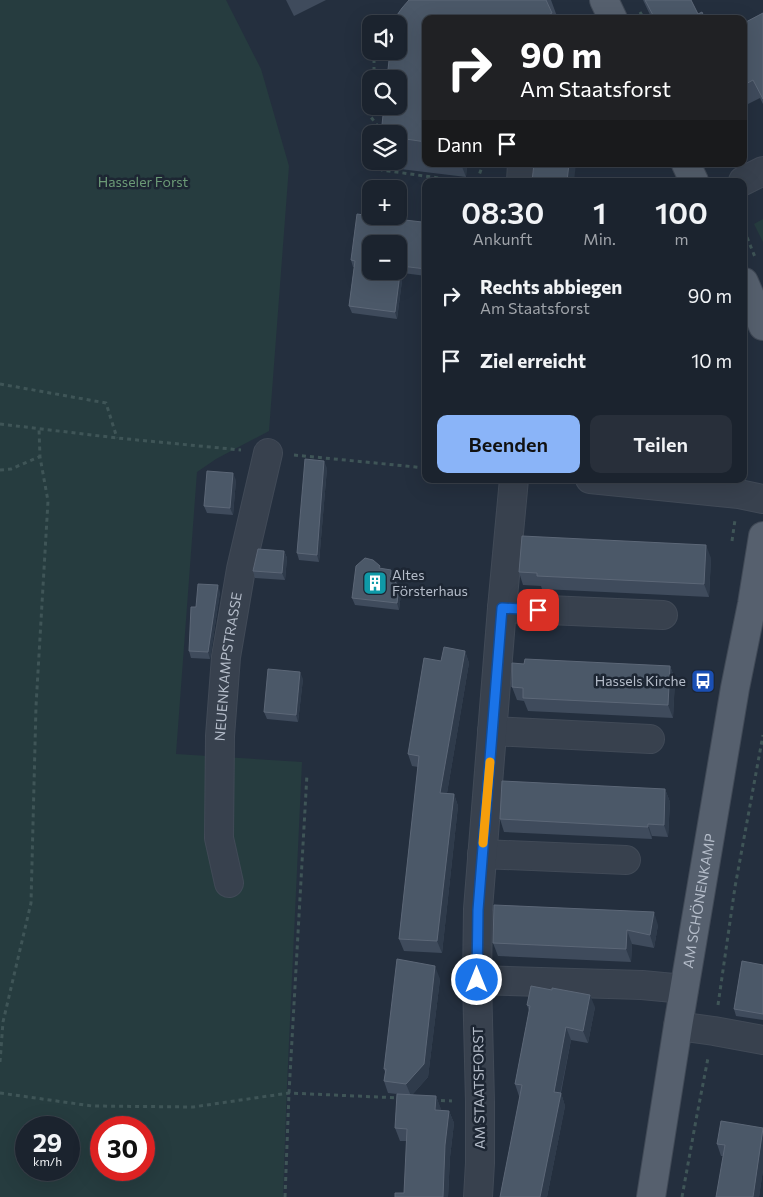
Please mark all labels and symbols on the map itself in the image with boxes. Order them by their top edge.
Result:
park label: Hasseler Forst [98,173,189,190]
place label: Altes Försterhaus [392,566,468,599]
building icon: Altes Försterhaus [362,570,388,596]
pin [517,589,559,631]
street label: NEUENKAMPSTRASSE [211,591,245,742]
bus stop icon: Hassels Kirche [690,668,716,694]
place label: Hassels Kirche [595,672,686,689]
street label: AM SCHÖNENKAMP [679,832,718,969]
position arrow [450,953,502,1005]
street label: AM STAATSFORST [469,1027,488,1149]
speed limit sign: 30 [90,1116,155,1181]

